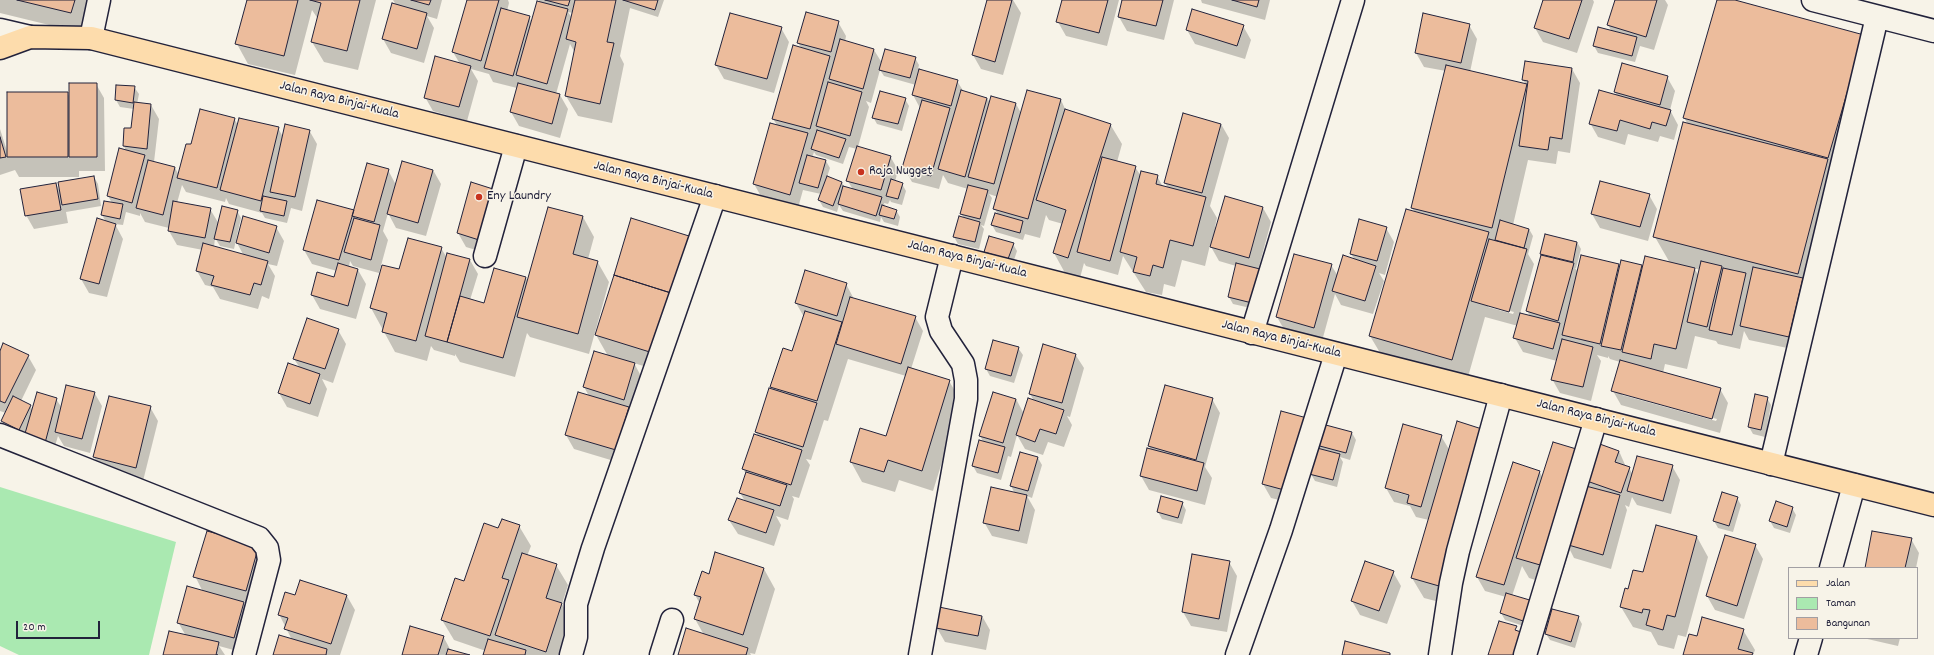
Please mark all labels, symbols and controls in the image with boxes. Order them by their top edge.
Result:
street label: Jalan Raya Binjai-Kuala [278,78,400,124]
street label: Jalan Raya Binjai-Kuala [592,158,714,204]
place label: Raja Nugget [869,164,932,180]
marker: Raja Nugget [856,167,866,177]
place label: Eny Laundry [487,189,551,205]
marker: Eny Laundry [474,192,484,202]
street label: Jalan Raya Binjai-Kuala [906,237,1028,283]
street label: Jalan Raya Binjai-Kuala [1220,317,1342,363]
street label: Jalan Raya Binjai-Kuala [1535,396,1657,442]
legend [1788,567,1918,639]
text: Jalan [1826,575,1850,592]
text: Taman [1826,595,1856,612]
scale bar [18,613,102,639]
text: Bangunan [1826,615,1870,632]
text: 20 m [23,619,46,636]

